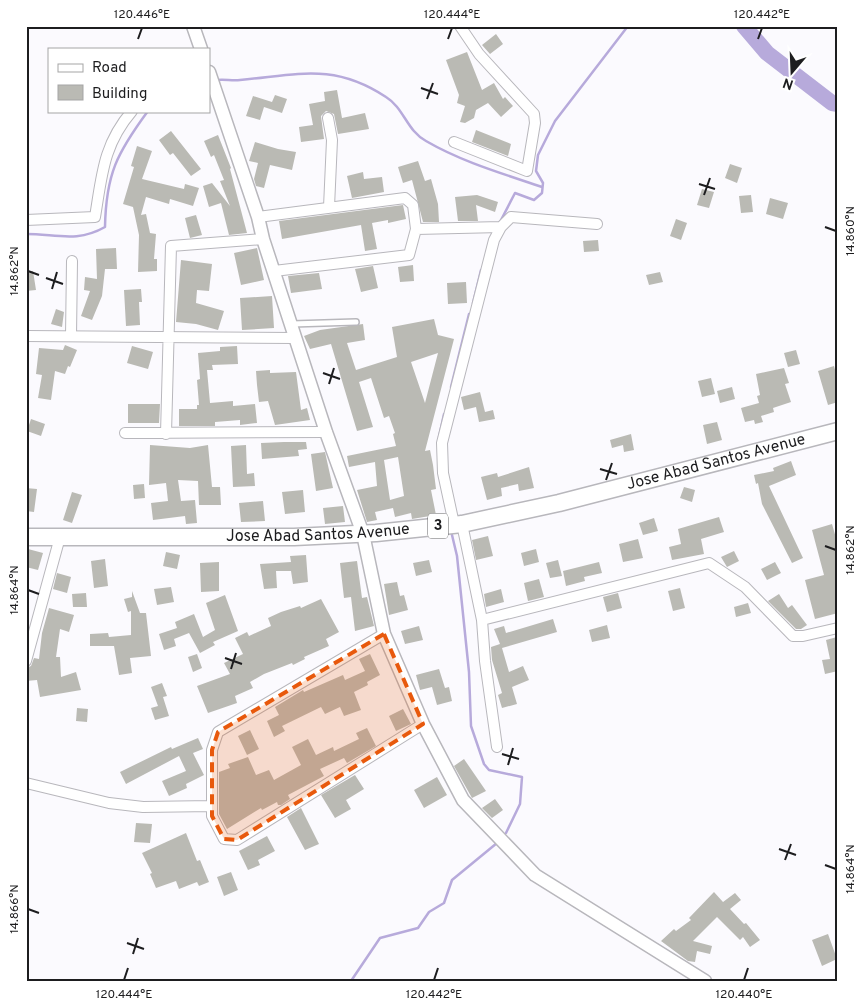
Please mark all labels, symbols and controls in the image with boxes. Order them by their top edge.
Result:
text: 120.446°E [114,7,170,23]
text: 120.444°E [424,7,480,23]
text: 120.442°E [734,7,790,23]
legend [48,48,210,112]
north arrow [766,48,816,98]
text: Road [92,59,127,78]
text: N [781,73,796,93]
text: Building [92,85,147,104]
text: 14.860°N [843,206,859,256]
text: 14.862°N [7,246,23,296]
street label: Jose Abad Santos Avenue [624,430,808,495]
road number: 3 [428,514,448,538]
street label: Jose Abad Santos Avenue [226,520,411,547]
text: 14.862°N [843,525,859,575]
text: 14.864°N [7,565,23,615]
text: 14.864°N [843,844,859,894]
text: 14.866°N [7,884,23,934]
text: 120.444°E [96,987,152,1003]
text: 120.442°E [406,987,462,1003]
text: 120.440°E [716,987,772,1003]

